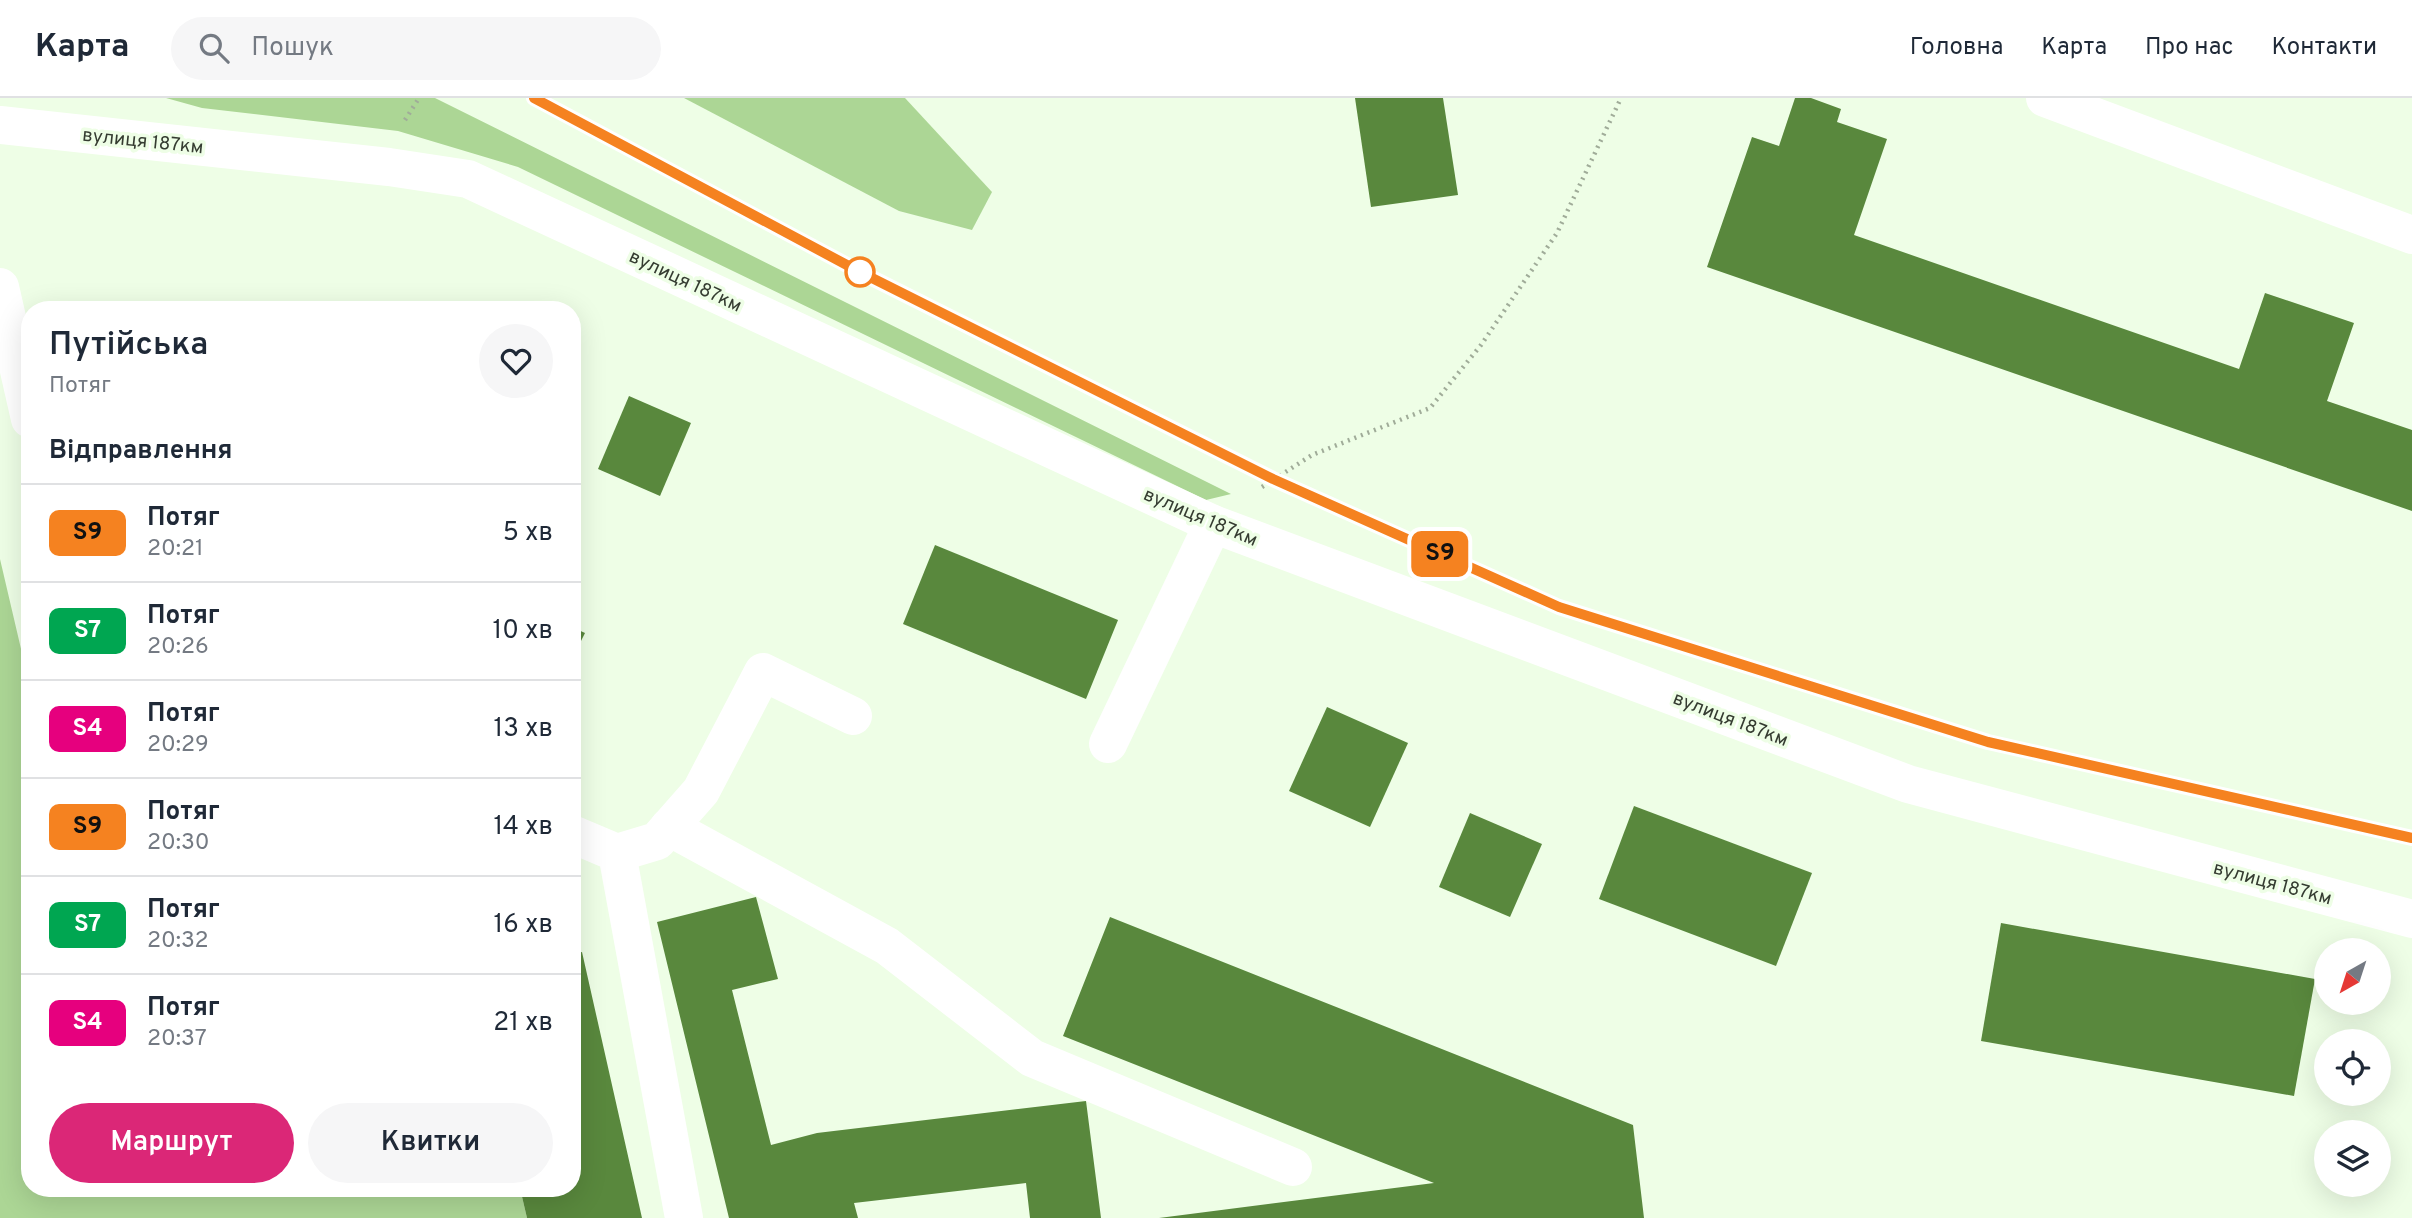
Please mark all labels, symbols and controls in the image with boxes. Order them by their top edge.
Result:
search box [171,17,661,80]
text: Карта [35,27,129,69]
icon: search [195,29,233,67]
text: Пошук [251,32,334,65]
text: Головна [1910,33,2003,63]
text: Карта [2041,33,2107,63]
text: Про нас [2145,33,2233,63]
text: Контакти [2271,33,2377,63]
street label: вулиця 187км [81,124,205,160]
street label: вулиця 187км [625,245,745,318]
unlabelled marker [845,257,875,287]
button: heart [479,324,553,398]
text: Путійська [49,325,208,367]
text: Потяг [49,372,111,401]
text: Відправлення [49,435,232,468]
street label: вулиця 187км [1139,483,1261,553]
text: Потяг [147,502,220,535]
text: 5 хв [503,517,553,550]
text: S9 [73,518,102,548]
line badge: S9 [1408,531,1472,577]
text: 20:21 [147,535,204,564]
text: S9 [1425,539,1455,569]
text: Потяг [147,600,220,633]
text: 10 хв [492,615,553,648]
text: S7 [74,616,101,646]
text: 20:26 [147,633,209,662]
street label: вулиця 187км [1669,687,1791,753]
text: Потяг [147,698,220,731]
text: 13 хв [493,713,553,746]
text: S4 [72,714,103,744]
text: 20:29 [147,731,209,760]
text: Потяг [147,796,220,829]
text: 14 хв [494,811,553,844]
text: S9 [73,812,102,842]
text: 20:30 [147,829,209,858]
street label: вулиця 187км [2211,857,2334,911]
text: Потяг [147,894,220,927]
text: 16 хв [494,909,553,942]
text: S7 [74,910,101,940]
text: 20:32 [147,927,208,956]
north arrow [2314,938,2390,1015]
map controls [2314,938,2391,1197]
text: Потяг [147,992,220,1025]
text: 21 хв [493,1007,553,1040]
text: S4 [72,1008,103,1038]
text: 20:37 [147,1025,207,1054]
button: locate [2314,1029,2391,1106]
button: Маршрут [49,1103,294,1183]
button: Квитки [308,1103,553,1183]
button: layers [2314,1120,2391,1197]

